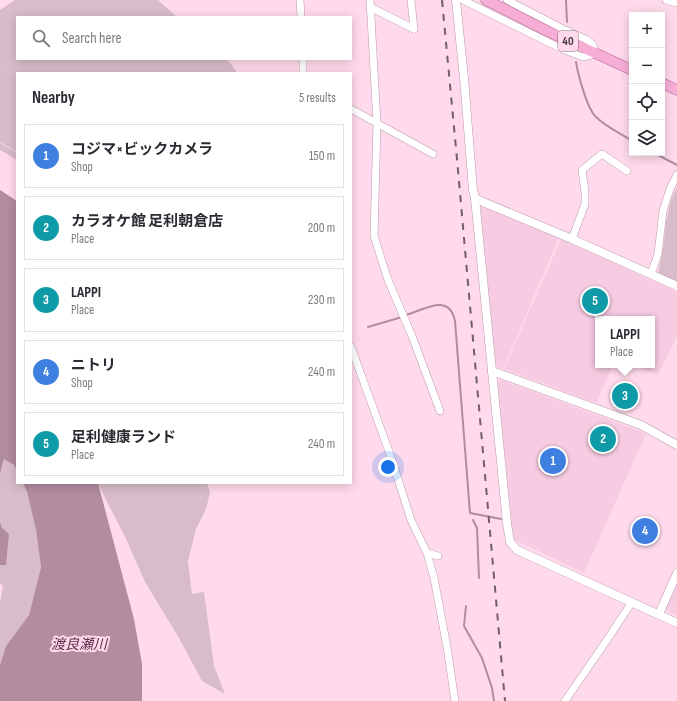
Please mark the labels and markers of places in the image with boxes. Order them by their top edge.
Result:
pin: 5 [582,286,608,316]
pin: 3 [612,381,638,411]
pin: 2 [590,424,616,454]
pin: 1 [540,446,566,476]
pin: 4 [632,516,658,546]

